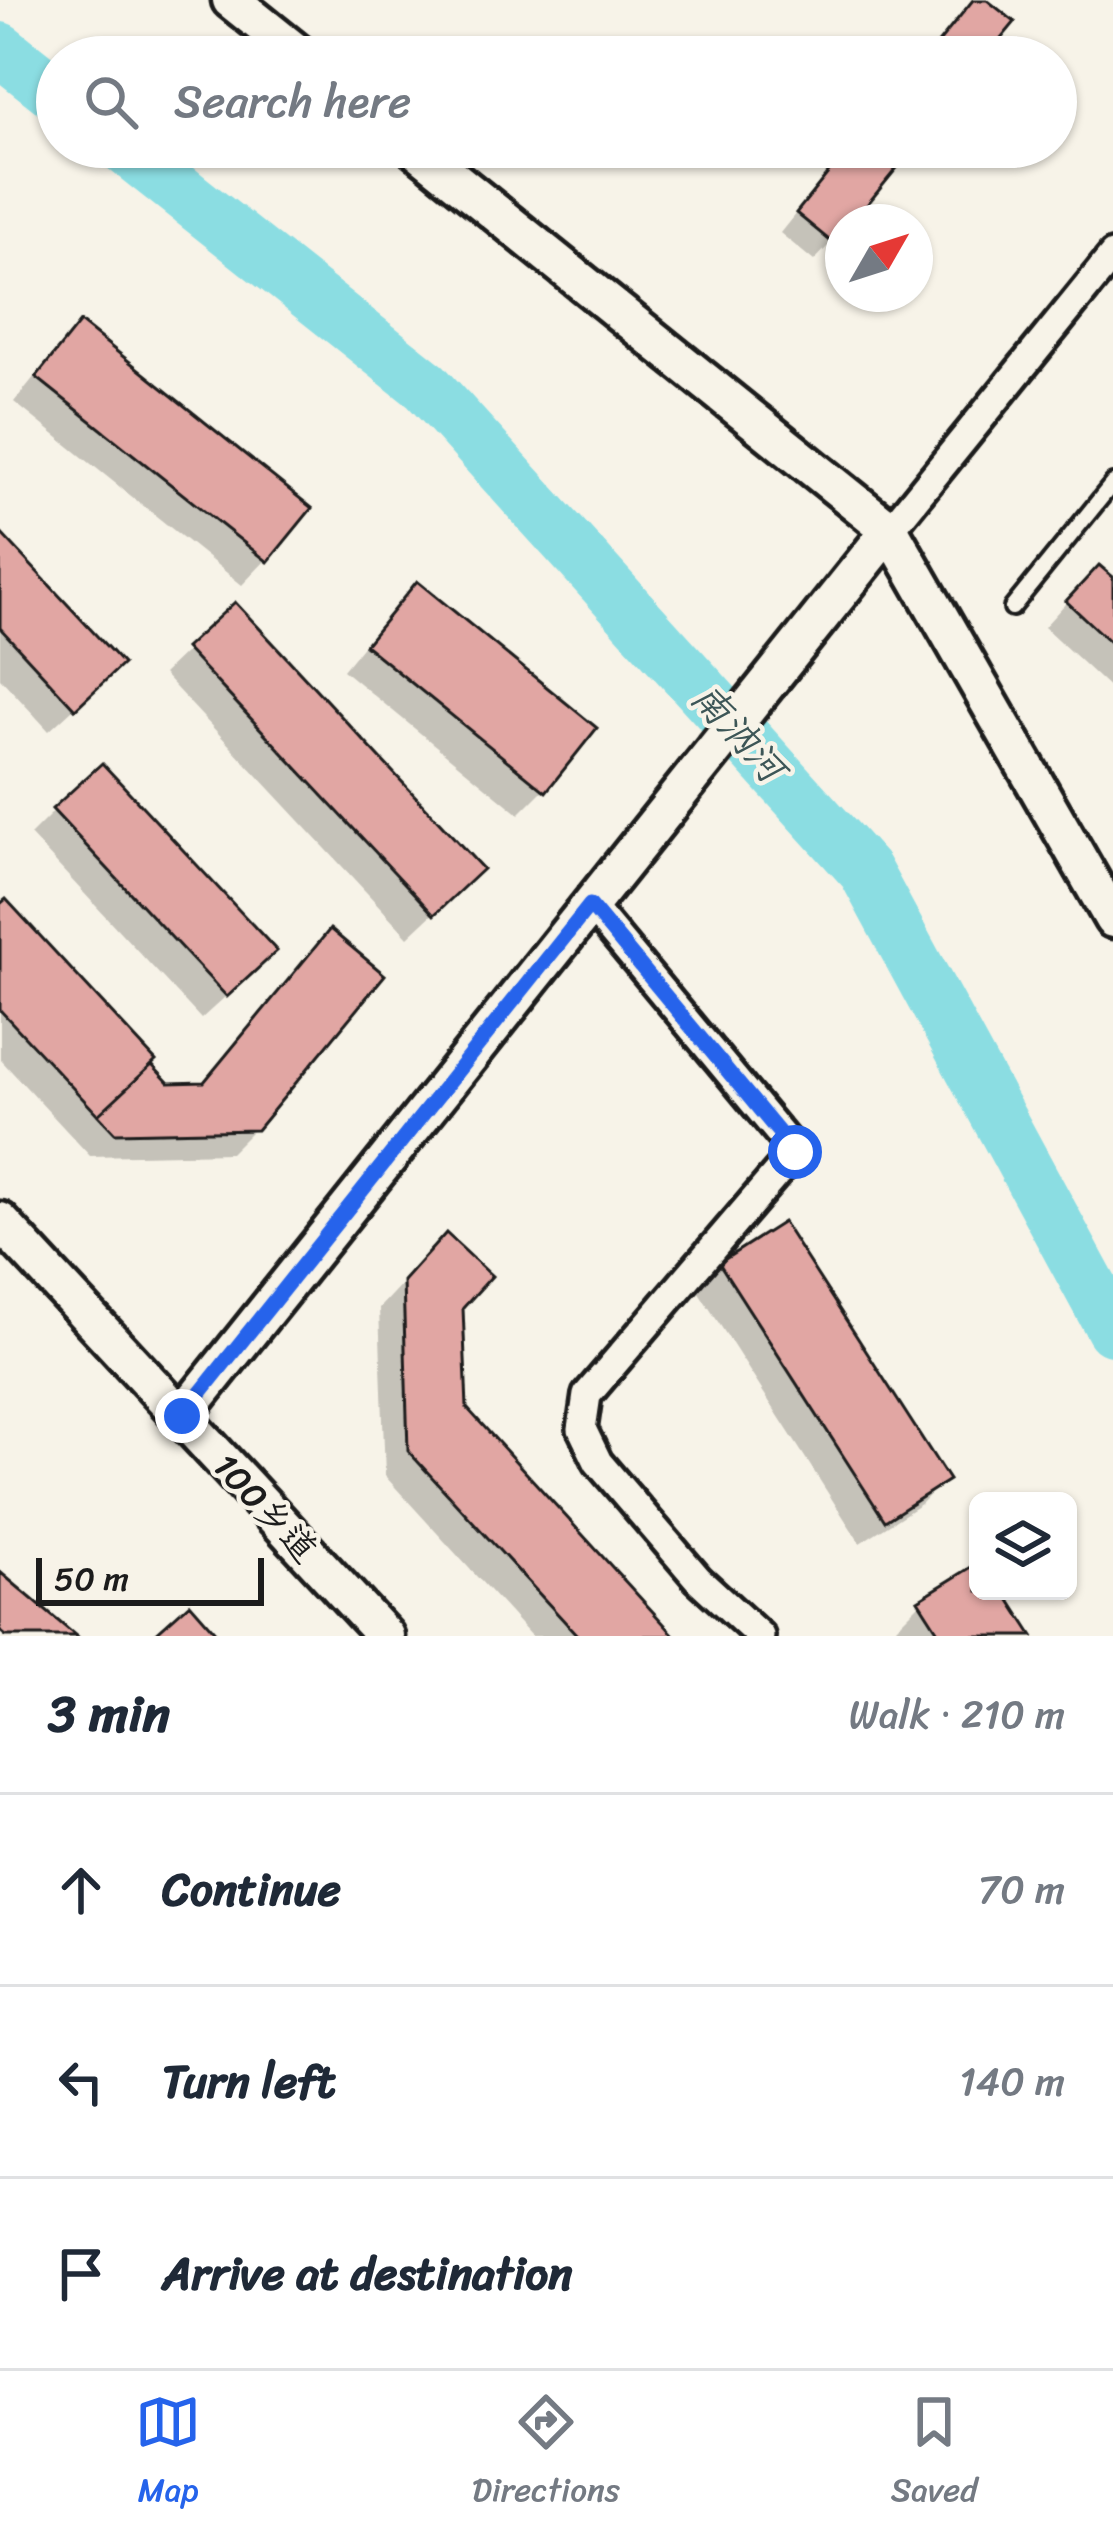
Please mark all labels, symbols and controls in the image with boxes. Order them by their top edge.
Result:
search box [36,36,1077,168]
text: Search here [174,62,411,142]
icon: search [78,69,144,135]
north arrow [825,204,933,312]
water label: 南汭河 [674,666,807,803]
route start [768,1125,822,1179]
route end [155,1389,209,1443]
street label: 100乡道 [197,1437,334,1578]
map controls [969,1492,1077,1600]
button: layers [969,1492,1077,1600]
text: 50 m [54,1550,129,1608]
scale bar [36,1552,264,1605]
text: 3 min [48,1669,170,1759]
text: Walk · 210 m [849,1680,1065,1749]
text: Continue [162,1850,341,1930]
text: 70 m [978,1855,1065,1924]
icon: ahead [48,1857,114,1923]
text: Turn left [162,2042,335,2122]
text: 140 m [959,2047,1065,2116]
icon: left [48,2049,114,2115]
text: Arrive at destination [162,2234,572,2314]
icon: arrive [48,2241,114,2307]
tab: Map [135,2389,201,2519]
tab: Directions [472,2389,620,2519]
tab: Saved [891,2389,978,2519]

